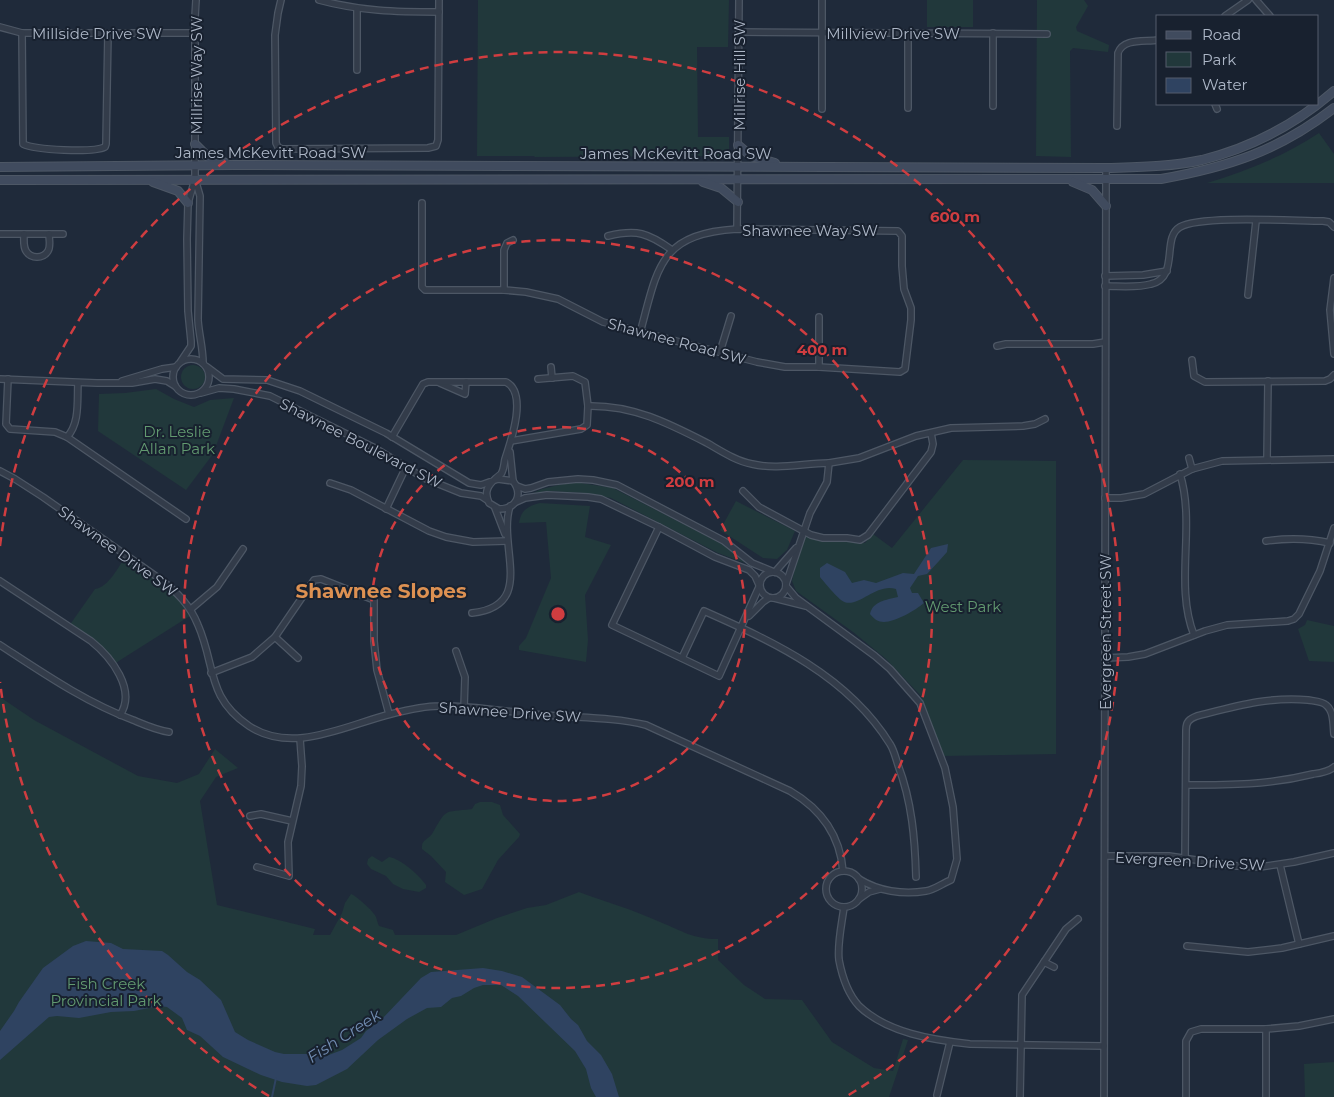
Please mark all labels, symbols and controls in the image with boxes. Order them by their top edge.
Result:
street label: Millrise Way SW [187,15,206,135]
legend [1156,15,1319,105]
street label: Millrise Hill SW [730,19,749,130]
street label: Millside Drive SW [32,24,162,43]
street label: Millview Drive SW [826,24,960,43]
text: Road [1202,25,1241,44]
text: Park [1202,50,1236,69]
text: Water [1202,75,1248,94]
street label: James McKevitt Road SW [174,143,367,162]
street label: James McKevitt Road SW [579,144,772,163]
text: 600 m [930,207,980,226]
street label: Shawnee Way SW [742,221,878,240]
street label: Shawnee Road SW [606,313,749,369]
text: 400 m [797,340,847,359]
street label: Shawnee Boulevard SW [277,394,446,492]
park label: Dr. Leslie Allan Park [139,422,215,458]
text: 200 m [665,472,715,491]
street label: Shawnee Drive SW [55,501,182,601]
street label: Evergreen Street SW [1096,554,1115,710]
district label: Shawnee Slopes [295,579,467,603]
park label: West Park [925,597,1001,616]
centre of rings [549,605,567,623]
street label: Shawnee Drive SW [438,698,582,726]
street label: Evergreen Drive SW [1115,848,1266,874]
park label: Fish Creek Provincial Park [50,974,162,1010]
water label: Fish Creek [304,1004,386,1067]

